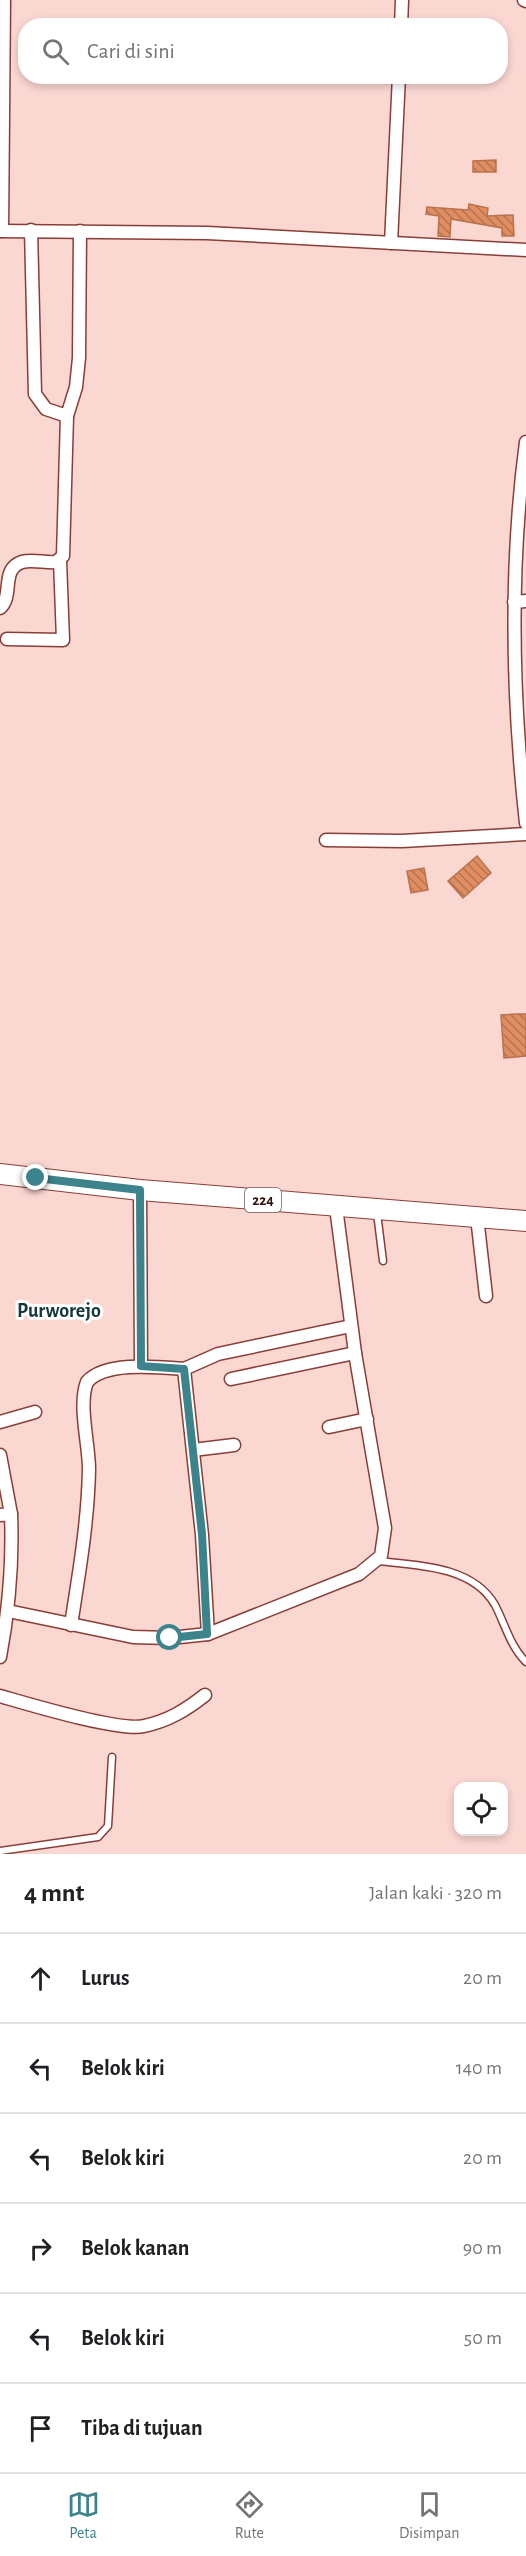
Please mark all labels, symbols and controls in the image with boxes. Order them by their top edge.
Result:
search box [18,18,508,84]
icon: search [39,35,72,68]
text: Cari di sini [87,40,175,62]
route end [22,1164,48,1190]
road number: 224 [245,1188,281,1212]
district label: Purworejo [17,1301,101,1321]
route start [156,1624,182,1650]
map controls [454,1782,508,1836]
button: locate [454,1782,508,1836]
text: 4 mnt [24,1880,84,1906]
text: Jalan kaki · 320 m [369,1883,502,1903]
icon: ahead [24,1962,57,1995]
text: Lurus [81,1967,130,1989]
text: 20 m [463,1968,502,1988]
icon: left [24,2052,57,2085]
text: Belok kiri [81,2057,165,2079]
text: 140 m [456,2058,502,2078]
icon: left [24,2142,57,2175]
text: Belok kiri [81,2147,165,2169]
text: 20 m [463,2148,502,2168]
icon: right [24,2232,57,2265]
text: Belok kanan [81,2237,189,2259]
text: 90 m [463,2238,502,2258]
icon: left [24,2322,57,2355]
text: Belok kiri [81,2327,165,2349]
text: 50 m [464,2328,502,2348]
icon: arrive [24,2412,57,2445]
text: Tiba di tujuan [81,2417,203,2439]
tab: Peta [67,2488,100,2543]
tab: Rute [233,2488,266,2543]
tab: Disimpan [399,2488,459,2543]

